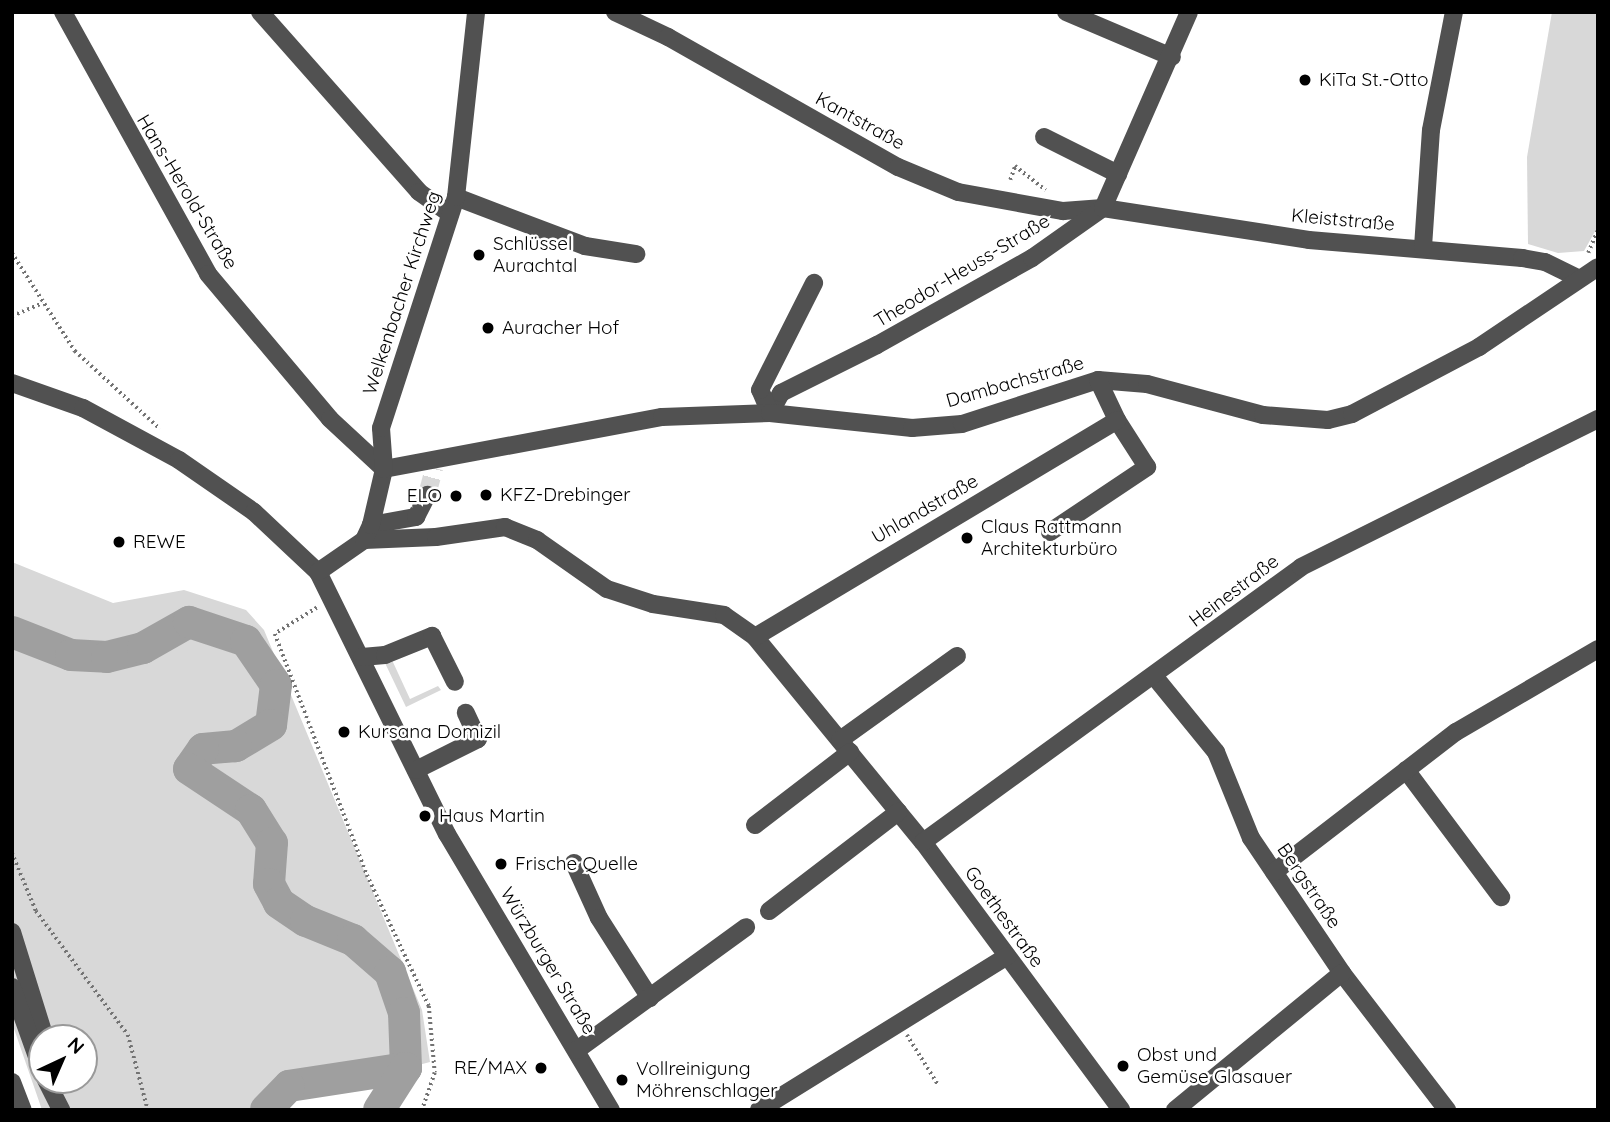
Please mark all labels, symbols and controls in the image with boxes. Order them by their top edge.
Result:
place label: KiTa St.-Otto [1319,69,1428,91]
marker: KiTa St.-Otto [1297,72,1313,88]
street label: Kantstraße [811,87,909,155]
street label: Hans-Herold-Straße [132,111,242,273]
street label: Welkenbacher Kirchweg [358,188,446,398]
street label: Kleiststraße [1290,204,1396,236]
street label: Theodor-Heuss-Straße [870,210,1054,332]
place label: Schlüssel Aurachtal [493,233,577,277]
marker: Schlüssel Aurachtal [471,247,487,263]
place label: Auracher Hof [502,317,619,339]
marker: Auracher Hof [480,320,496,336]
street label: Dambachstraße [943,351,1087,413]
street label: Uhlandstraße [868,469,982,549]
place label: KFZ-Drebinger [500,484,631,506]
place label: ELO [407,485,442,507]
marker: KFZ-Drebinger [478,487,494,503]
marker: ELO [448,488,464,504]
place label: Claus Rattmann Architekturbüro [981,516,1122,560]
marker: Claus Rattmann Architekturbüro [959,530,975,546]
place label: REWE [133,531,186,553]
marker: REWE [111,534,127,550]
street label: Heinestraße [1185,550,1283,632]
place label: Kursana Domizil [358,721,501,743]
marker: Kursana Domizil [336,724,352,740]
place label: Haus Martin [439,805,545,827]
marker: Haus Martin [417,808,433,824]
street label: Bergstraße [1272,839,1346,933]
place label: Frische Quelle [515,853,638,875]
marker: Frische Quelle [493,856,509,872]
street label: Goethestraße [960,862,1048,972]
street label: Würzburger Straße [495,883,601,1039]
north arrow [28,1024,98,1094]
text: N [63,1032,90,1059]
place label: Obst und Gemüse Glasauer [1137,1044,1292,1088]
place label: RE/MAX [454,1057,527,1079]
place label: Vollreinigung Möhrenschlager [636,1058,778,1102]
marker: Obst und Gemüse Glasauer [1115,1058,1131,1074]
marker: RE/MAX [533,1060,549,1076]
marker: Vollreinigung Möhrenschlager [614,1072,630,1088]

